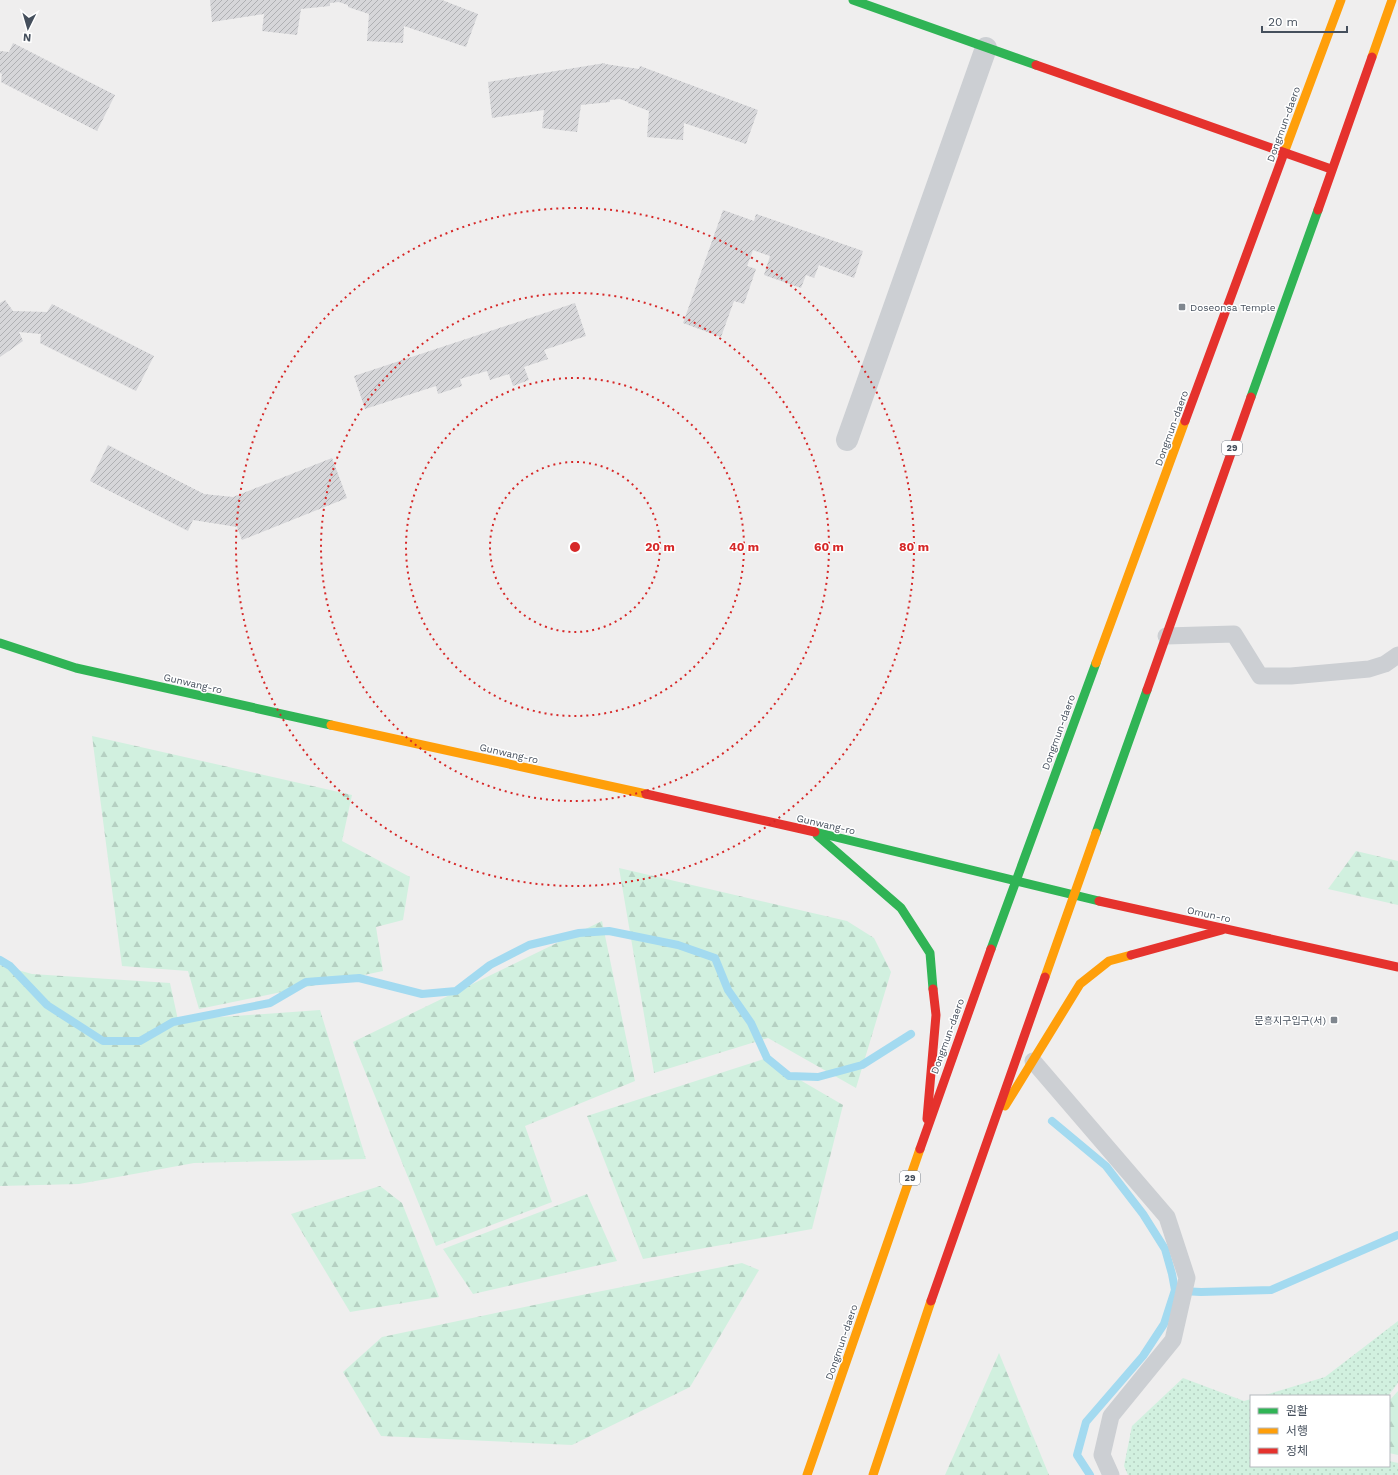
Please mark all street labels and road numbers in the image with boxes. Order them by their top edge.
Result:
street label: Dongmun-daero [1265,85,1302,163]
street label: Dongmun-daero [1153,389,1190,467]
road number: 29 [1222,441,1242,455]
street label: Gunwang-ro [162,671,223,696]
street label: Dongmun-daero [1040,693,1077,771]
street label: Gunwang-ro [478,741,539,766]
street label: Gunwang-ro [795,812,856,837]
street label: Omun-ro [1186,904,1232,924]
street label: Dongmun-daero [929,997,966,1075]
road number: 29 [900,1171,920,1185]
street label: Dongmun-daero [823,1303,860,1381]

